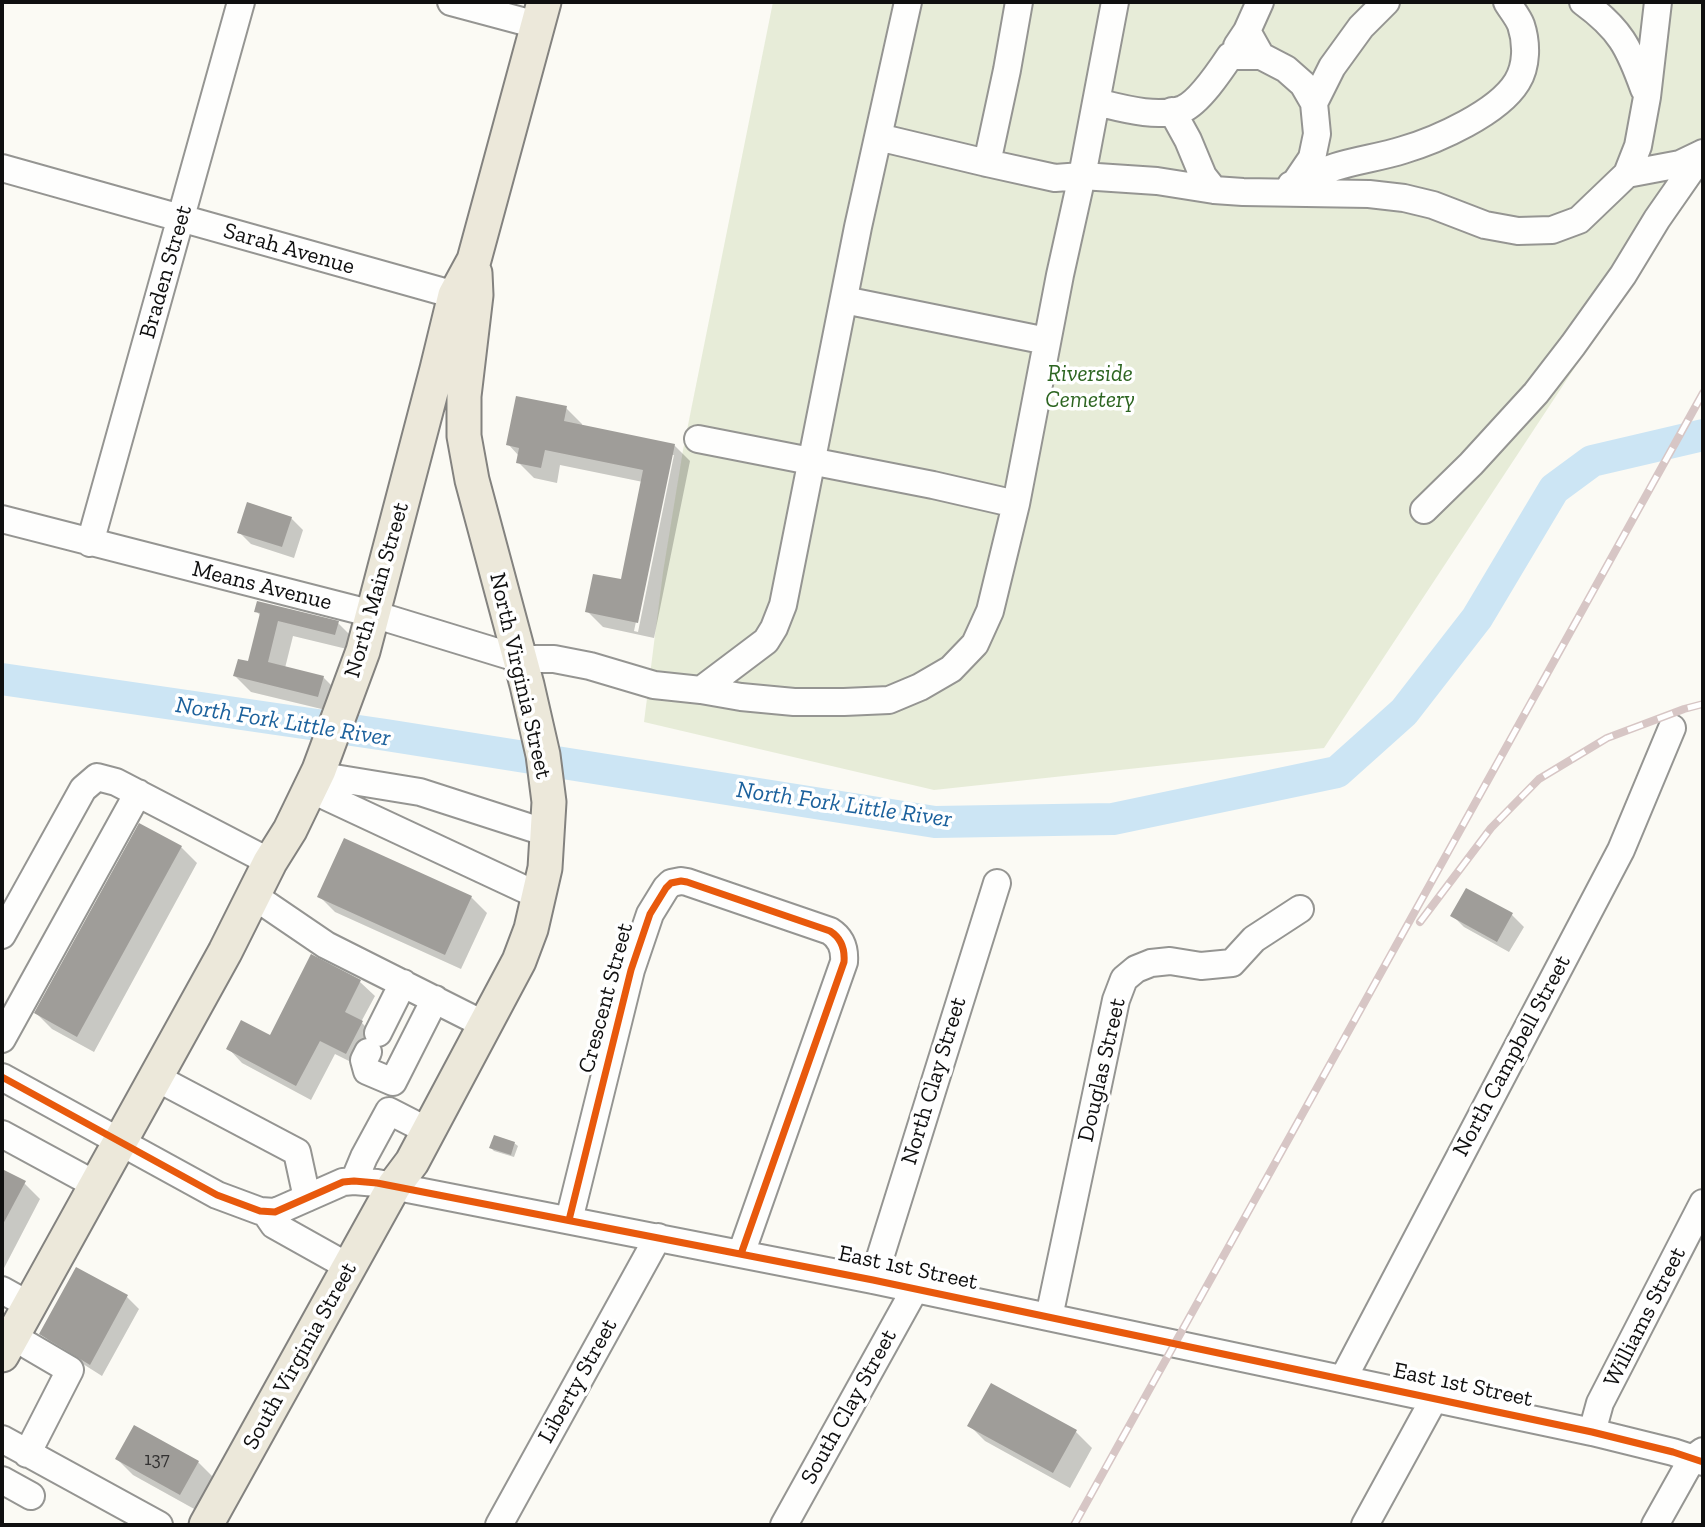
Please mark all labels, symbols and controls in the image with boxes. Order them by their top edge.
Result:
street label: Braden Street [134,202,198,342]
street label: Sarah Avenue [220,217,358,281]
park label: Riverside Cemetery [1045,360,1135,414]
street label: North Main Street [339,499,415,681]
street label: Means Avenue [189,555,335,617]
street label: North Virginia Street [483,570,557,782]
water label: North Fork Little River [173,691,393,753]
water label: North Fork Little River [734,776,954,834]
street label: Crescent Street [573,920,639,1076]
street label: North Campbell Street [1447,951,1577,1161]
street label: North Clay Street [895,994,973,1168]
street label: Douglas Street [1072,995,1132,1145]
street label: East 1st Street [836,1240,980,1296]
street label: Williams Street [1598,1243,1692,1391]
street label: South Virginia Street [237,1258,363,1454]
street label: Liberty Street [533,1314,623,1448]
street label: South Clay Street [795,1325,903,1489]
street label: East 1st Street [1391,1357,1535,1413]
house number: 137 [144,1449,170,1471]

